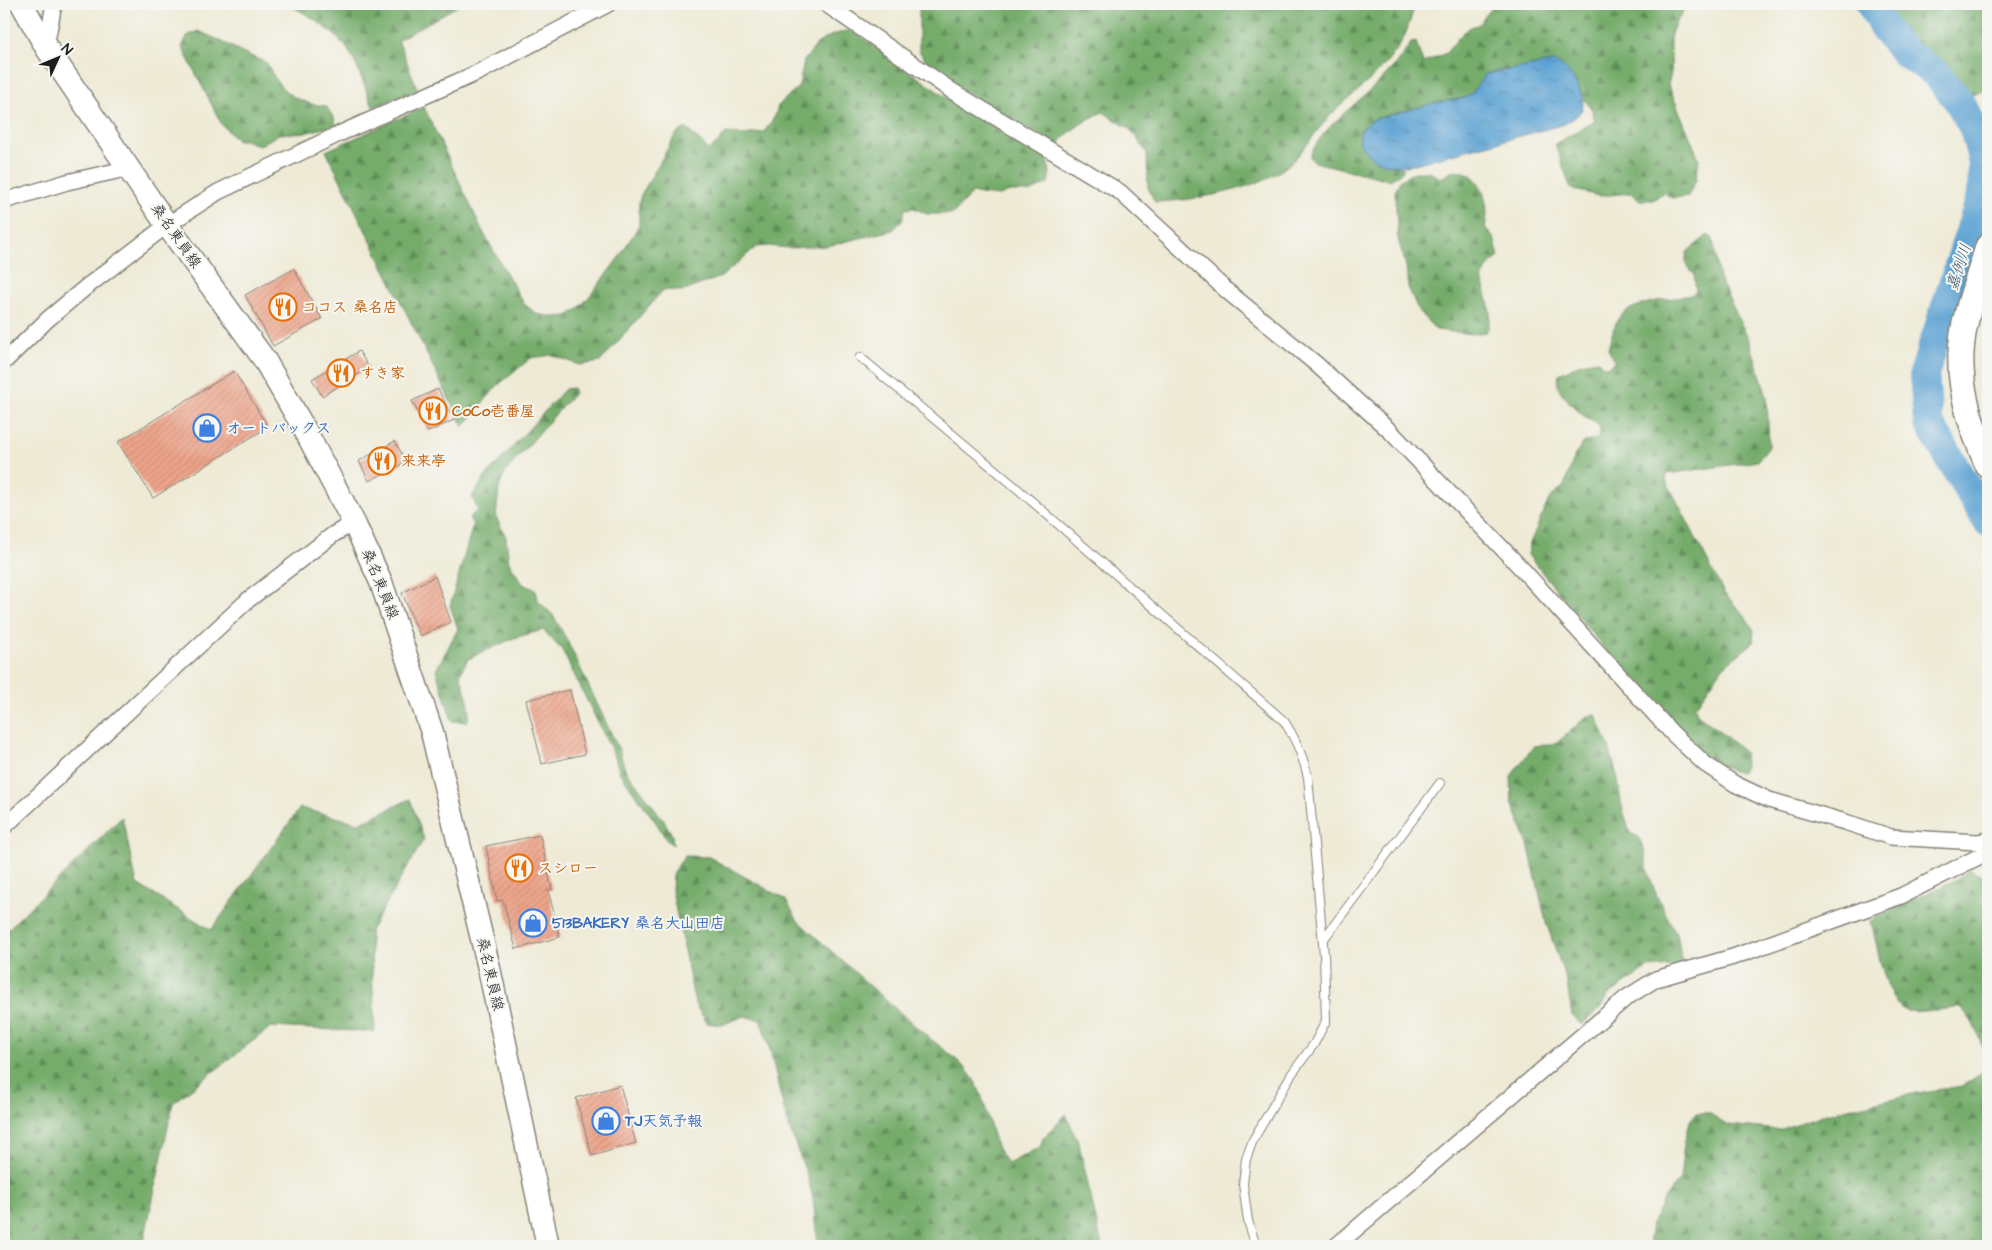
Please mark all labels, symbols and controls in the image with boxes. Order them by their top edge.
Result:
north arrow [32,32,82,82]
text: N [56,40,77,60]
street label: 桑名東員線 [146,199,206,273]
water label: 嘉例川 [1941,241,1977,293]
restaurant icon: ココス 桑名店 [268,292,298,322]
place label: ココス 桑名店 [302,297,398,318]
restaurant icon: すき家 [326,358,356,388]
place label: すき家 [360,363,405,384]
restaurant icon: CoCo壱番屋 [418,396,448,426]
place label: CoCo壱番屋 [452,401,535,422]
shop icon: オートバックス [192,413,222,443]
place label: オートバックス [226,418,331,439]
restaurant icon: 来来亭 [367,446,397,476]
place label: 来来亭 [401,451,446,472]
street label: 桑名東員線 [356,545,404,623]
restaurant icon: スシロー [504,853,534,883]
place label: スシロー [538,858,598,879]
shop icon: 513BAKERY 桑名大山田店 [518,908,548,938]
place label: 513BAKERY 桑名大山田店 [552,913,725,934]
street label: 桑名東員線 [471,935,509,1013]
shop icon: TJ天気予報 [591,1106,621,1136]
place label: TJ天気予報 [624,1111,702,1132]

